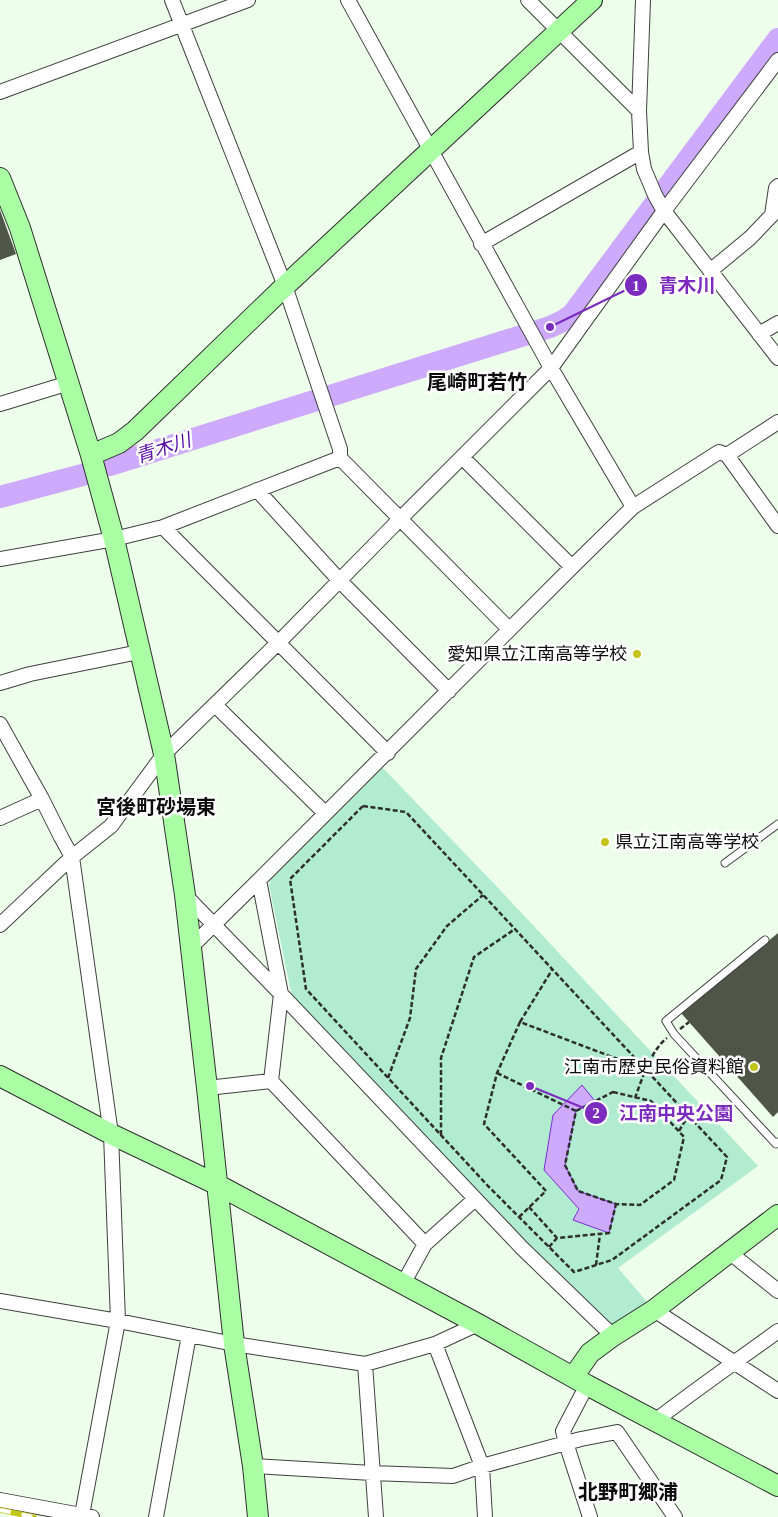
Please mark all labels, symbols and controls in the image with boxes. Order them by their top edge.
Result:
callout: 青木川 [624,268,726,302]
text: 青木川 [658,275,716,296]
text: 1 [632,278,640,294]
district label: 尾崎町若竹 [427,371,527,393]
water label: 青木川 [133,429,195,467]
place label: 愛知県立江南高等学校 [447,644,627,664]
marker: 愛知県立江南高等学校 [631,648,643,660]
district label: 宮後町砂場東 [96,796,216,818]
place label: 県立江南高等学校 [615,832,759,852]
marker: 県立江南高等学校 [599,836,611,848]
place label: 江南市歴史民俗資料館 [564,1057,744,1077]
marker: 江南市歴史民俗資料館 [748,1061,760,1073]
callout: 江南中央公園 [584,1096,743,1130]
text: 江南中央公園 [619,1103,733,1124]
text: 2 [592,1105,600,1121]
district label: 北野町郷浦 [578,1481,678,1503]

